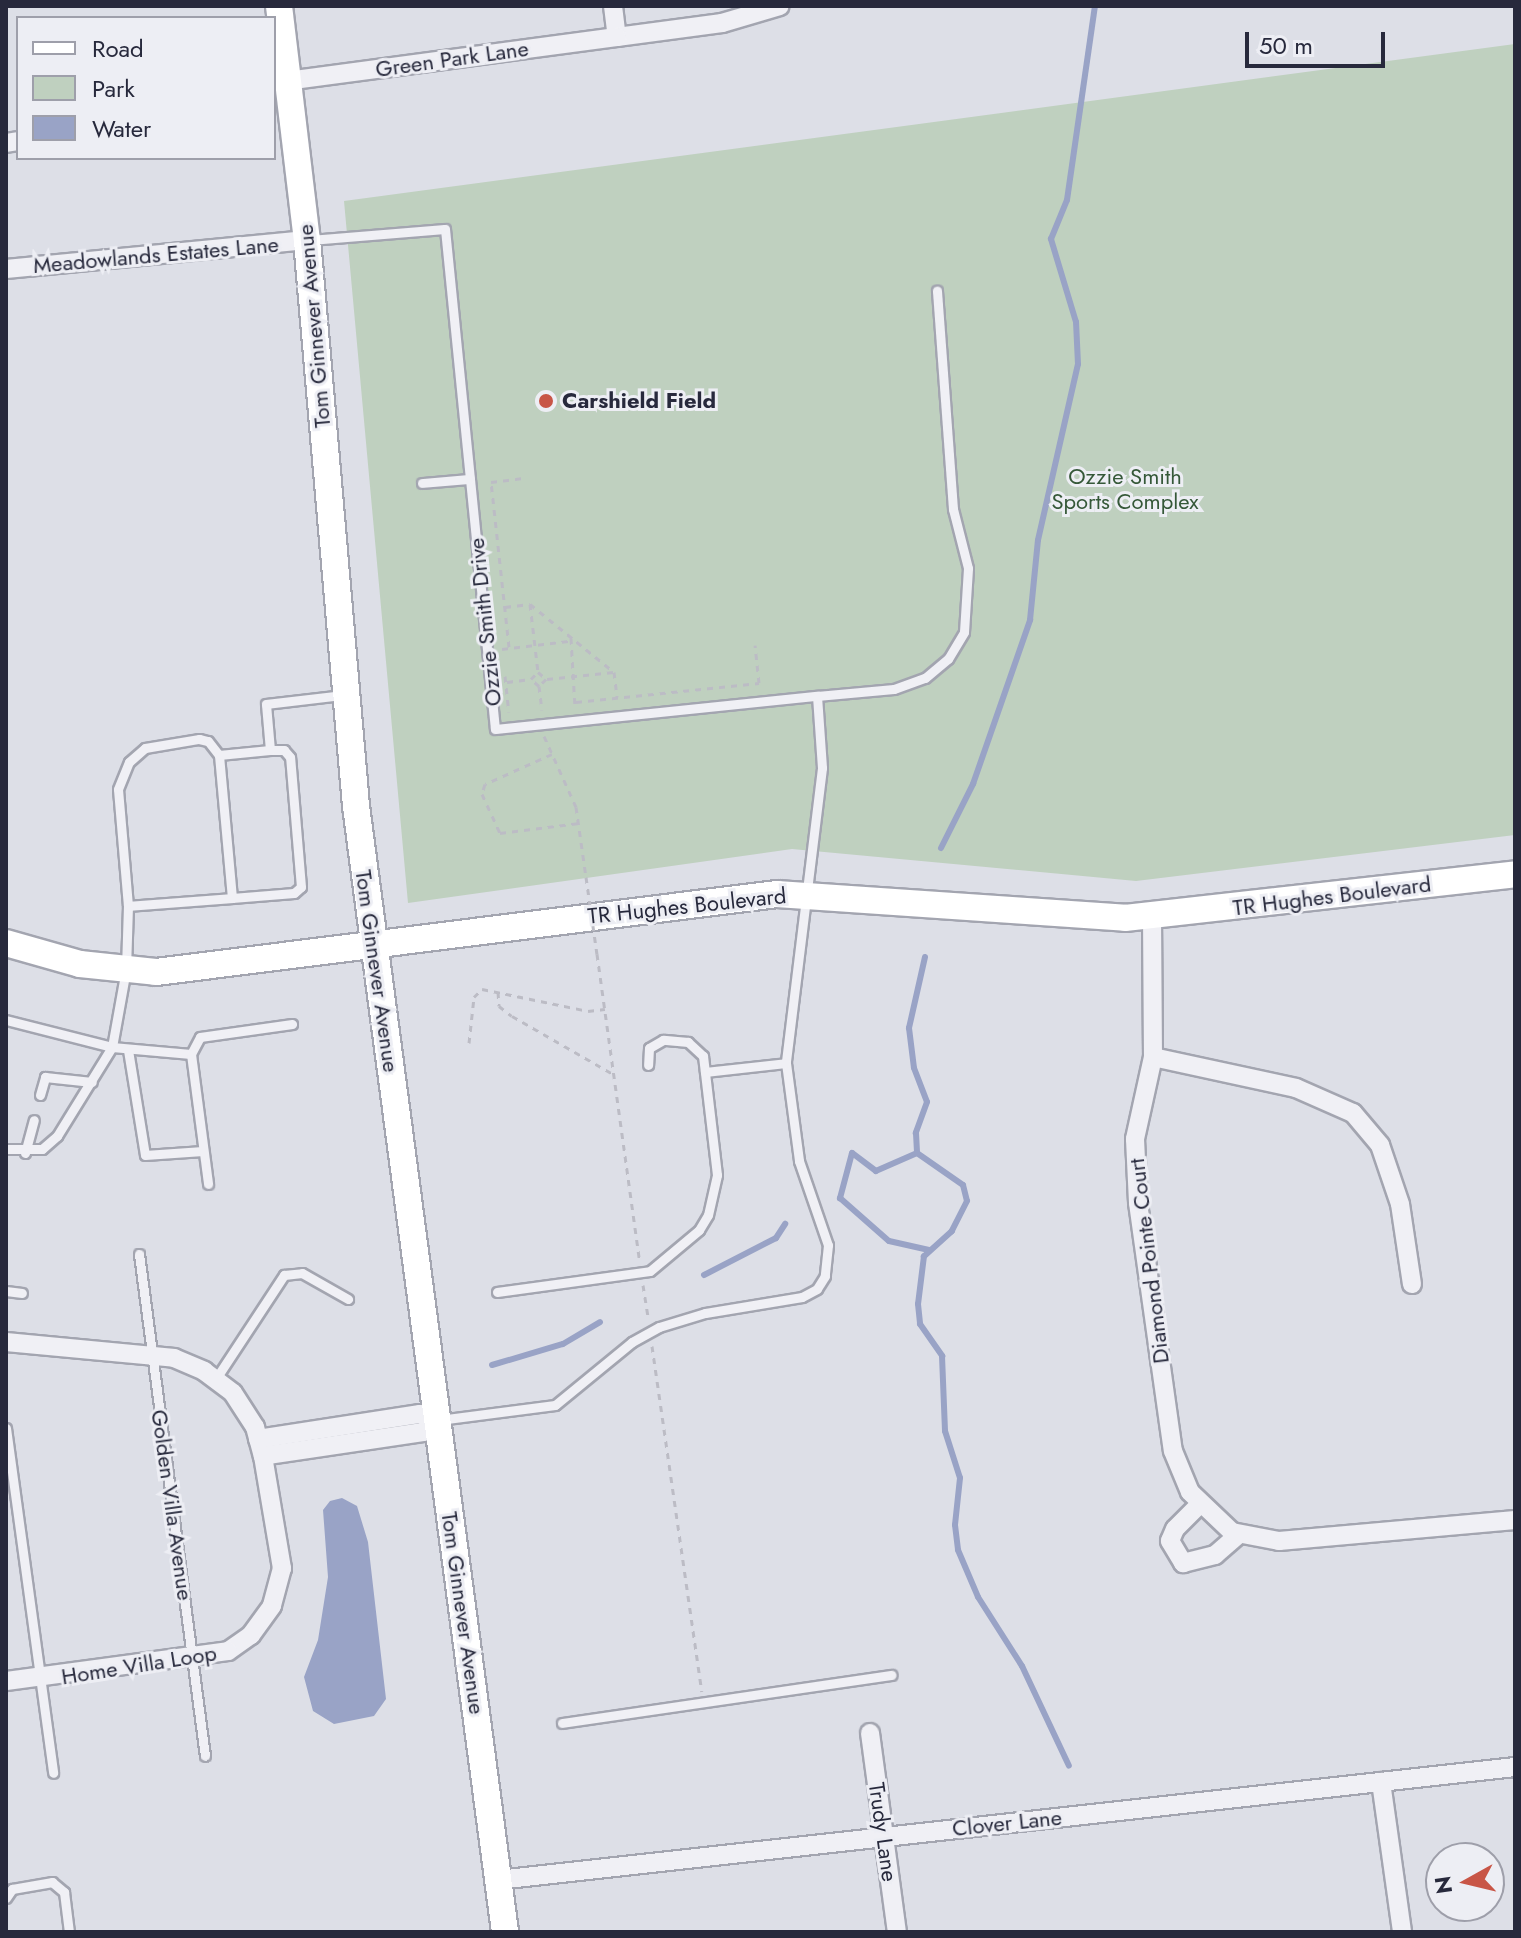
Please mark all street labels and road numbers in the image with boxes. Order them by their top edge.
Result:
street label: Green Park Lane [374,35,530,83]
street label: Tom Ginnever Avenue [292,223,336,429]
street label: Meadowlands Estates Lane [32,231,280,279]
street label: Ozzie Smith Drive [463,536,507,708]
street label: Tom Ginnever Avenue [350,868,404,1074]
street label: TR Hughes Boulevard [1231,871,1433,921]
street label: TR Hughes Boulevard [586,882,788,930]
street label: Diamond Pointe Court [1123,1157,1175,1365]
street label: Golden Villa Avenue [146,1408,198,1602]
street label: Tom Ginnever Avenue [436,1510,490,1716]
street label: Home Villa Loop [59,1640,219,1690]
street label: Trudy Lane [863,1781,903,1883]
street label: Clover Lane [951,1804,1063,1842]

